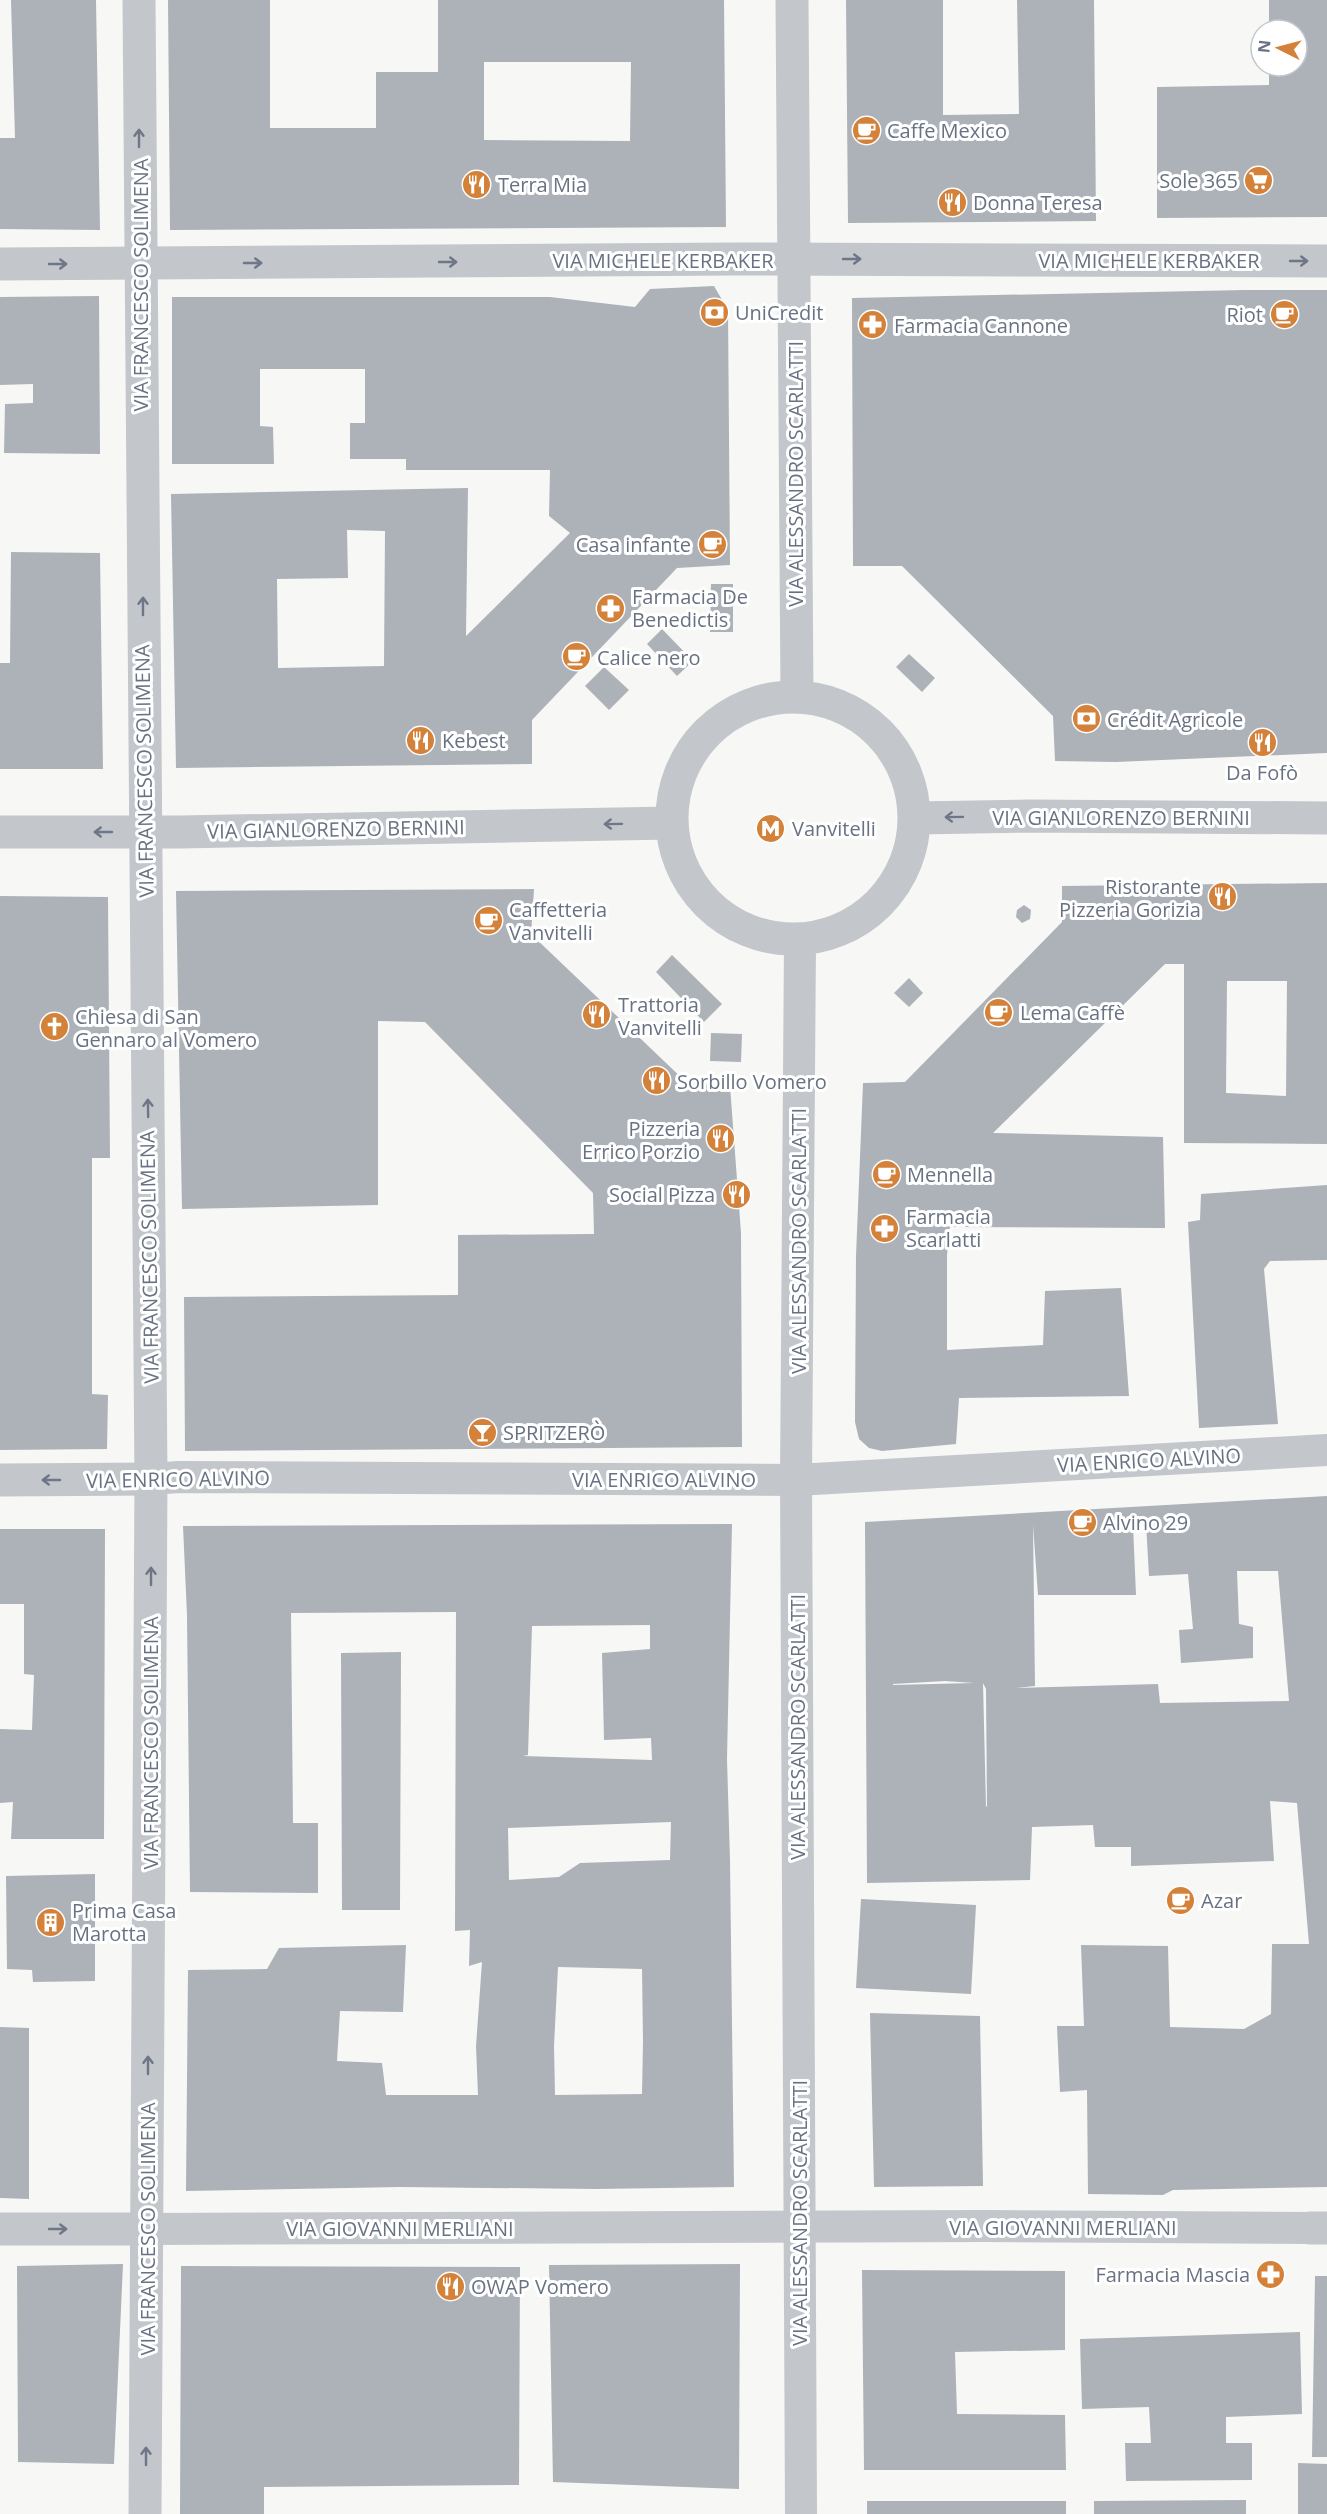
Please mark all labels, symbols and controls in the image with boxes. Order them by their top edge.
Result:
north arrow [1249,18,1309,78]
text: N [1252,39,1276,54]
cafe icon: Caffe Mexico [850,114,882,146]
place label: Caffe Mexico [887,117,1007,144]
one-way arrow [134,128,145,148]
street label: VIA FRANCESCO SOLIMENA [127,158,154,412]
supermarket icon: Sole 365 [1243,164,1275,196]
place label: Sole 365 [1159,167,1238,194]
restaurant icon: Terra Mia [461,168,493,200]
place label: Terra Mia [498,171,587,198]
restaurant icon: Donna Teresa [936,186,968,218]
place label: Donna Teresa [973,189,1103,216]
street label: VIA MICHELE KERBAKER [552,247,774,274]
street label: VIA MICHELE KERBAKER [1038,247,1260,274]
one-way arrow [842,253,862,265]
one-way arrow [1289,255,1309,267]
one-way arrow [438,256,458,268]
one-way arrow [243,257,263,269]
one-way arrow [48,258,68,270]
bank icon: UniCredit [698,296,730,328]
cafe icon: Riot [1268,298,1300,330]
place label: UniCredit [735,299,823,326]
place label: Riot [1226,301,1263,328]
pharmacy icon: Farmacia Cannone [857,309,889,341]
place label: Farmacia Cannone [894,312,1068,339]
street label: VIA ALESSANDRO SCARLATTI [782,341,809,607]
cafe icon: Casa infante [696,528,728,560]
place label: Casa infante [576,531,691,558]
place label: Farmacia De Benedictis [632,583,748,633]
pharmacy icon: Farmacia De Benedictis [595,592,627,624]
one-way arrow [137,596,149,616]
cafe icon: Calice nero [560,641,592,673]
street label: VIA FRANCESCO SOLIMENA [128,644,160,898]
place label: Calice nero [597,644,701,671]
bank icon: Crédit Agricole [1070,703,1102,735]
place label: Crédit Agricole [1107,706,1243,733]
restaurant icon: Kebest [405,724,437,756]
restaurant icon: Da Fofò [1246,726,1278,758]
place label: Kebest [442,727,506,754]
place label: Da Fofò [1226,759,1298,786]
street label: VIA GIANLORENZO BERNINI [992,804,1250,831]
one-way arrow [944,811,964,823]
metro station icon: Vanvitelli [755,812,787,844]
street label: VIA GIANLORENZO BERNINI [207,813,465,845]
place label: Vanvitelli [792,815,876,842]
one-way arrow [603,818,623,830]
one-way arrow [93,826,113,838]
place label: Ristorante Pizzeria Gorizia [1059,873,1201,923]
restaurant icon: Ristorante Pizzeria Gorizia [1206,881,1238,913]
place label: Caffetteria Vanvitelli [509,896,607,946]
cafe icon: Caffetteria Vanvitelli [472,904,504,936]
place label: Trattoria Vanvitelli [618,991,702,1041]
cafe icon: Lema Caffè [983,996,1015,1028]
restaurant icon: Trattoria Vanvitelli [581,999,613,1031]
place label: Lema Caffè [1020,999,1125,1026]
place label: Chiesa di San Gennaro al Vomero [75,1003,257,1053]
church icon: Chiesa di San Gennaro al Vomero [38,1011,70,1043]
restaurant icon: Sorbillo Vomero [640,1065,672,1097]
place label: Sorbillo Vomero [677,1068,827,1095]
one-way arrow [142,1099,154,1119]
street label: VIA ALESSANDRO SCARLATTI [785,1108,812,1374]
place label: Pizzeria Errico Porzio [582,1115,700,1165]
restaurant icon: Pizzeria Errico Porzio [705,1123,737,1155]
street label: VIA FRANCESCO SOLIMENA [133,1130,165,1384]
cafe icon: Mennella [870,1158,902,1190]
place label: Mennella [907,1161,993,1188]
restaurant icon: Social Pizza [720,1178,752,1210]
place label: Social Pizza [609,1181,715,1208]
place label: Farmacia Scarlatti [906,1203,991,1253]
pharmacy icon: Farmacia Scarlatti [869,1212,901,1244]
bar icon: SPRITZERÒ [466,1416,498,1448]
place label: SPRITZERÒ [503,1419,605,1446]
street label: VIA ENRICO ALVINO [1056,1442,1242,1478]
street label: VIA ENRICO ALVINO [86,1464,270,1494]
street label: VIA ENRICO ALVINO [572,1466,756,1493]
one-way arrow [41,1474,61,1486]
cafe icon: Alvino 29 [1066,1506,1098,1538]
place label: Alvino 29 [1103,1509,1188,1536]
one-way arrow [145,1567,156,1587]
street label: VIA ALESSANDRO SCARLATTI [784,1594,811,1860]
street label: VIA FRANCESCO SOLIMENA [137,1616,164,1870]
cafe icon: Azar [1164,1884,1196,1916]
place label: Azar [1201,1887,1242,1914]
place label: Prima Casa Marotta [72,1897,176,1947]
building icon: Prima Casa Marotta [35,1906,67,1938]
one-way arrow [142,2056,154,2076]
street label: VIA ALESSANDRO SCARLATTI [786,2080,813,2346]
street label: VIA FRANCESCO SOLIMENA [134,2102,161,2356]
street label: VIA GIOVANNI MERLIANI [949,2214,1177,2241]
street label: VIA GIOVANNI MERLIANI [286,2215,514,2242]
one-way arrow [48,2223,68,2235]
pharmacy icon: Farmacia Mascia [1255,2258,1287,2290]
place label: Farmacia Mascia [1095,2261,1250,2288]
restaurant icon: OWAP Vomero [434,2270,466,2302]
place label: OWAP Vomero [471,2273,609,2300]
one-way arrow [140,2446,151,2466]

